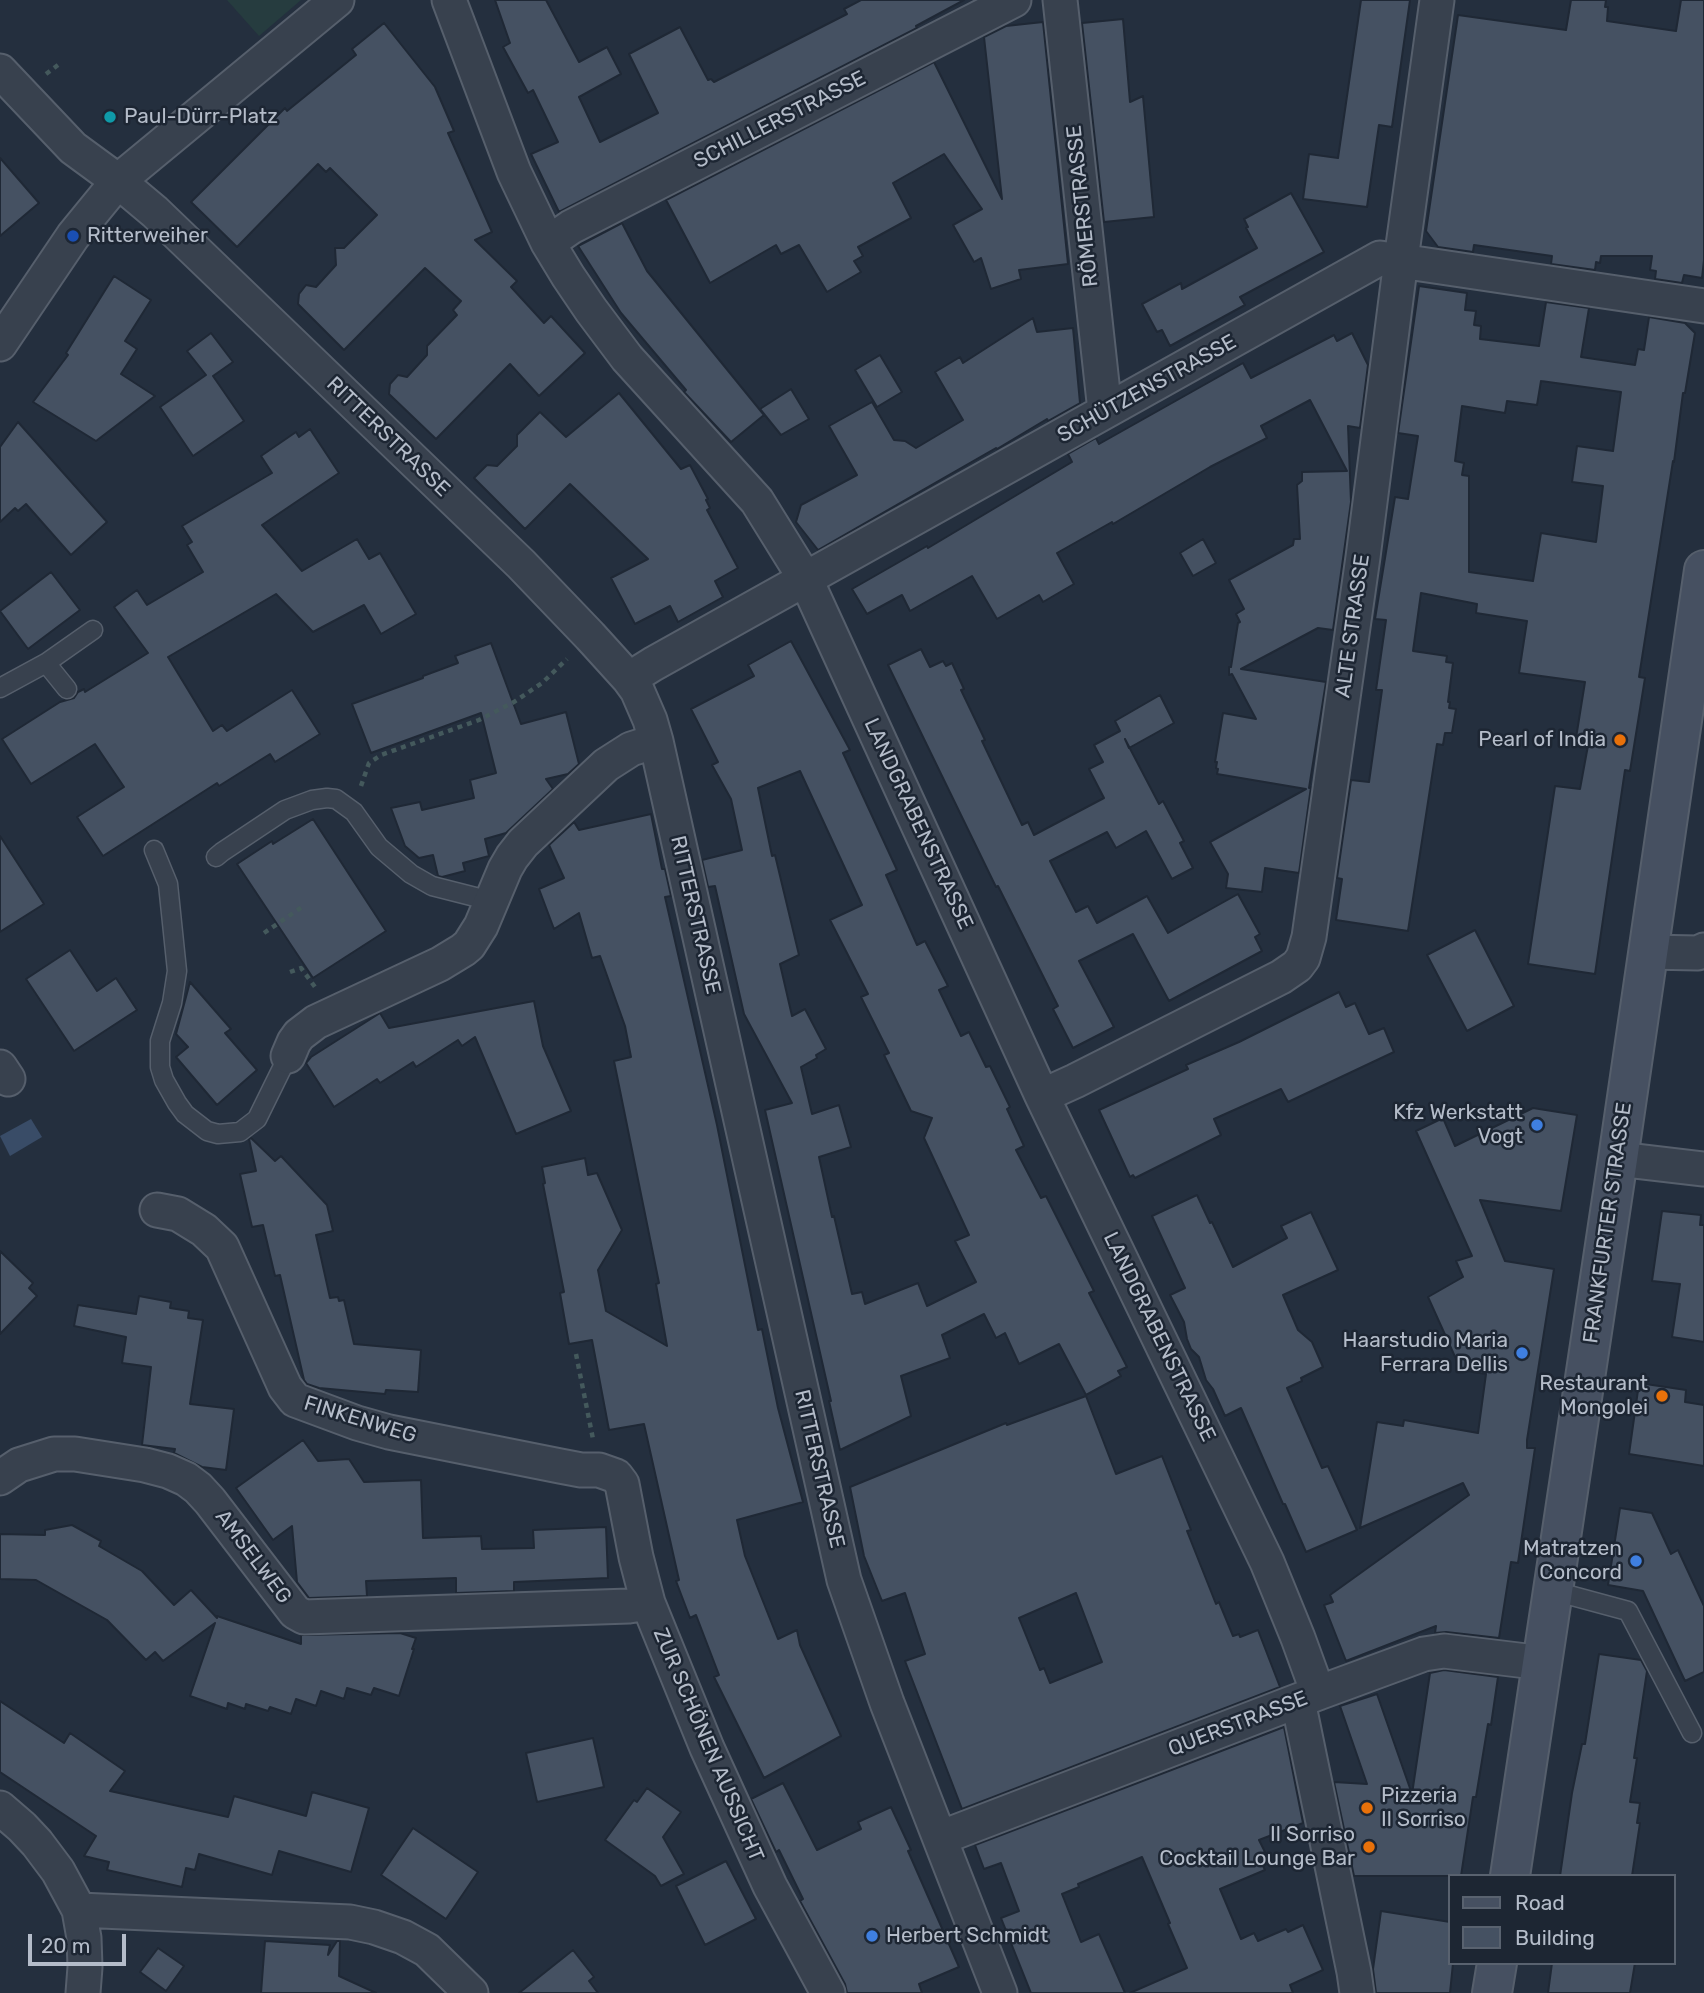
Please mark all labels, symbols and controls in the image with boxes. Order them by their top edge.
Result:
street label: SCHILLERSTRASSE [690,66,870,174]
place label: Paul-Dürr-Platz [124,104,278,130]
marker: Paul-Dürr-Platz [102,109,118,125]
street label: RÖMERSTRASSE [1062,124,1104,288]
place label: Ritterweiher [87,223,208,249]
marker: Ritterweiher [65,228,81,244]
street label: SCHÜTZENSTRASSE [1053,329,1241,449]
street label: RITTERSTRASSE [321,372,455,502]
street label: ALTE STRASSE [1330,552,1376,700]
street label: LANDGRABENSTRASSE [858,714,978,934]
place label: Pearl of India [1478,727,1606,753]
marker: Pearl of India [1612,732,1628,748]
street label: RITTERSTRASSE [665,833,725,997]
place label: Kfz Werkstatt Vogt [1393,1100,1523,1150]
street label: FRANKFURTER STRASSE [1579,1101,1637,1345]
marker: Kfz Werkstatt Vogt [1529,1117,1545,1133]
street label: LANDGRABENSTRASSE [1097,1228,1221,1446]
place label: Haarstudio Maria Ferrara Dellis [1343,1328,1508,1378]
marker: Haarstudio Maria Ferrara Dellis [1514,1345,1530,1361]
place label: Restaurant Mongolei [1539,1371,1648,1421]
street label: RITTERSTRASSE [789,1387,849,1551]
marker: Restaurant Mongolei [1654,1388,1670,1404]
street label: FINKENWEG [301,1391,419,1449]
street label: AMSELWEG [209,1505,297,1609]
place label: Matratzen Concord [1523,1536,1622,1586]
marker: Matratzen Concord [1628,1553,1644,1569]
street label: ZUR SCHÖNEN AUSSICHT [647,1625,769,1865]
street label: QUERSTRASSE [1165,1686,1311,1762]
place label: Pizzeria Il Sorriso [1381,1783,1466,1833]
marker: Pizzeria Il Sorriso [1359,1800,1375,1816]
place label: Il Sorriso Cocktail Lounge Bar [1159,1822,1355,1872]
marker: Il Sorriso Cocktail Lounge Bar [1361,1839,1377,1855]
legend [1448,1874,1676,1965]
text: Road [1515,1890,1565,1915]
scale bar [32,1920,130,1964]
place label: Herbert Schmidt [886,1923,1048,1949]
text: Building [1515,1925,1595,1950]
marker: Herbert Schmidt [864,1928,880,1944]
text: 20 m [41,1933,90,1958]

